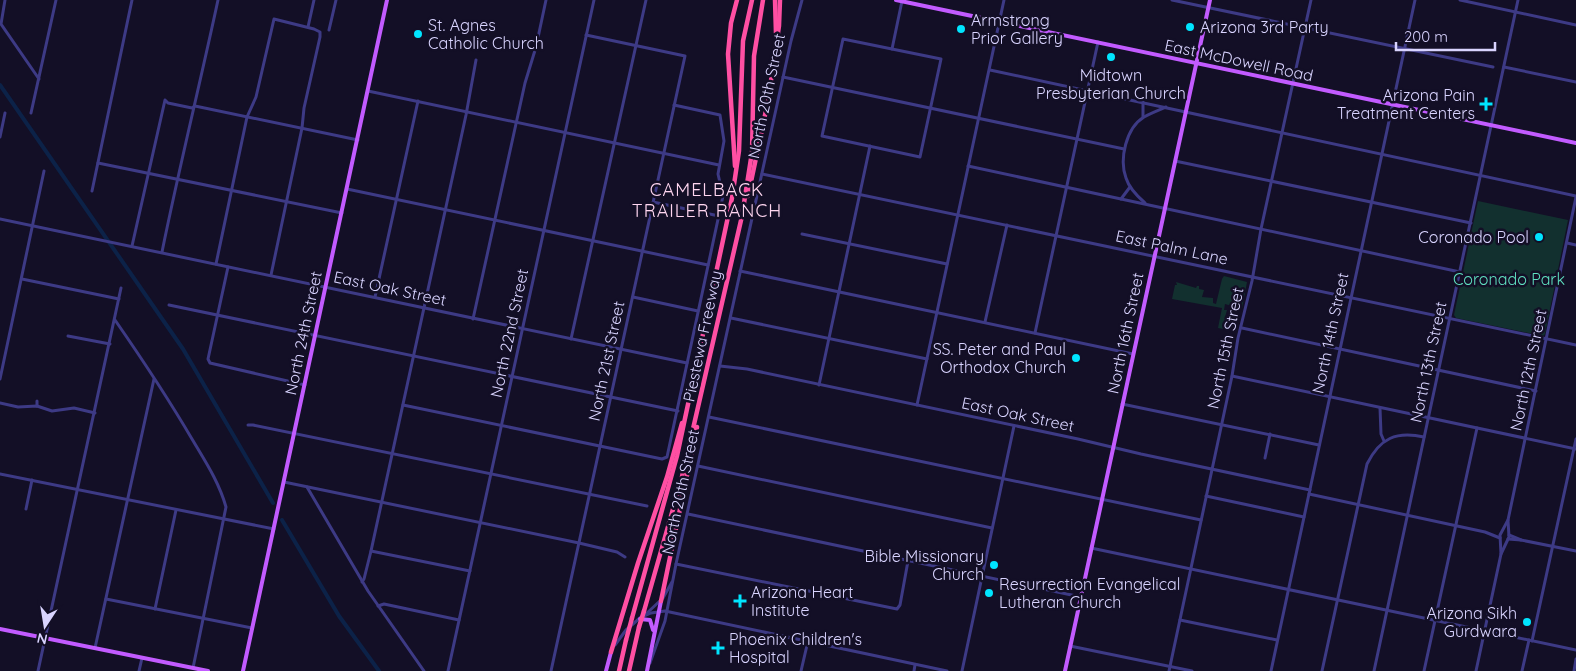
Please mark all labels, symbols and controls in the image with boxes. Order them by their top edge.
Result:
place label: Armstrong Prior Gallery [971,10,1063,48]
place label: St. Agnes Catholic Church [428,15,544,53]
place label: Arizona 3rd Party [1200,17,1329,37]
scale bar [1396,20,1495,52]
marker: Arizona 3rd Party [1184,21,1196,33]
marker: Armstrong Prior Gallery [955,23,967,35]
text: 200 m [1404,27,1448,46]
marker: St. Agnes Catholic Church [412,28,424,40]
street label: North 20th Street [743,32,789,160]
street label: East McDowell Road [1163,34,1315,86]
marker: Midtown Presbyterian Church [1105,51,1117,63]
place label: Midtown Presbyterian Church [1036,65,1186,103]
place label: Arizona Pain Treatment Centers [1337,85,1475,123]
marker: Arizona Pain Treatment Centers [1479,97,1493,111]
district label: CAMELBACK TRAILER RANCH [632,178,782,222]
street label: East Palm Lane [1114,225,1230,269]
place label: Coronado Pool [1418,227,1529,247]
marker: Coronado Pool [1533,231,1545,243]
street label: East Oak Street [332,266,448,310]
street label: North 22nd Street [486,267,532,399]
street label: North 24th Street [280,269,326,397]
street label: Piestewa Freeway [678,269,726,403]
park label: Coronado Park [1453,269,1565,289]
street label: North 16th Street [1102,271,1148,395]
street label: North 14th Street [1307,271,1353,395]
street label: North 15th Street [1202,285,1248,411]
street label: North 21st Street [584,299,628,423]
street label: North 13th Street [1405,300,1451,424]
street label: North 12th Street [1505,307,1551,433]
place label: SS. Peter and Paul Orthodox Church [933,339,1066,377]
marker: SS. Peter and Paul Orthodox Church [1070,352,1082,364]
street label: East Oak Street [960,392,1076,436]
street label: North 20th Street [657,428,703,556]
place label: Bible Missionary Church [865,546,984,584]
marker: Bible Missionary Church [988,559,1000,571]
place label: Resurrection Evangelical Lutheran Church [999,574,1180,612]
place label: Arizona Heart Institute [751,582,853,620]
marker: Resurrection Evangelical Lutheran Church [983,587,995,599]
marker: Arizona Heart Institute [733,594,747,608]
north arrow [20,601,70,651]
place label: Arizona Sikh Gurdwara [1427,603,1517,641]
marker: Arizona Sikh Gurdwara [1521,616,1533,628]
text: N [35,629,49,649]
place label: Phoenix Children's Hospital [729,629,862,667]
marker: Phoenix Children's Hospital [711,641,725,655]

